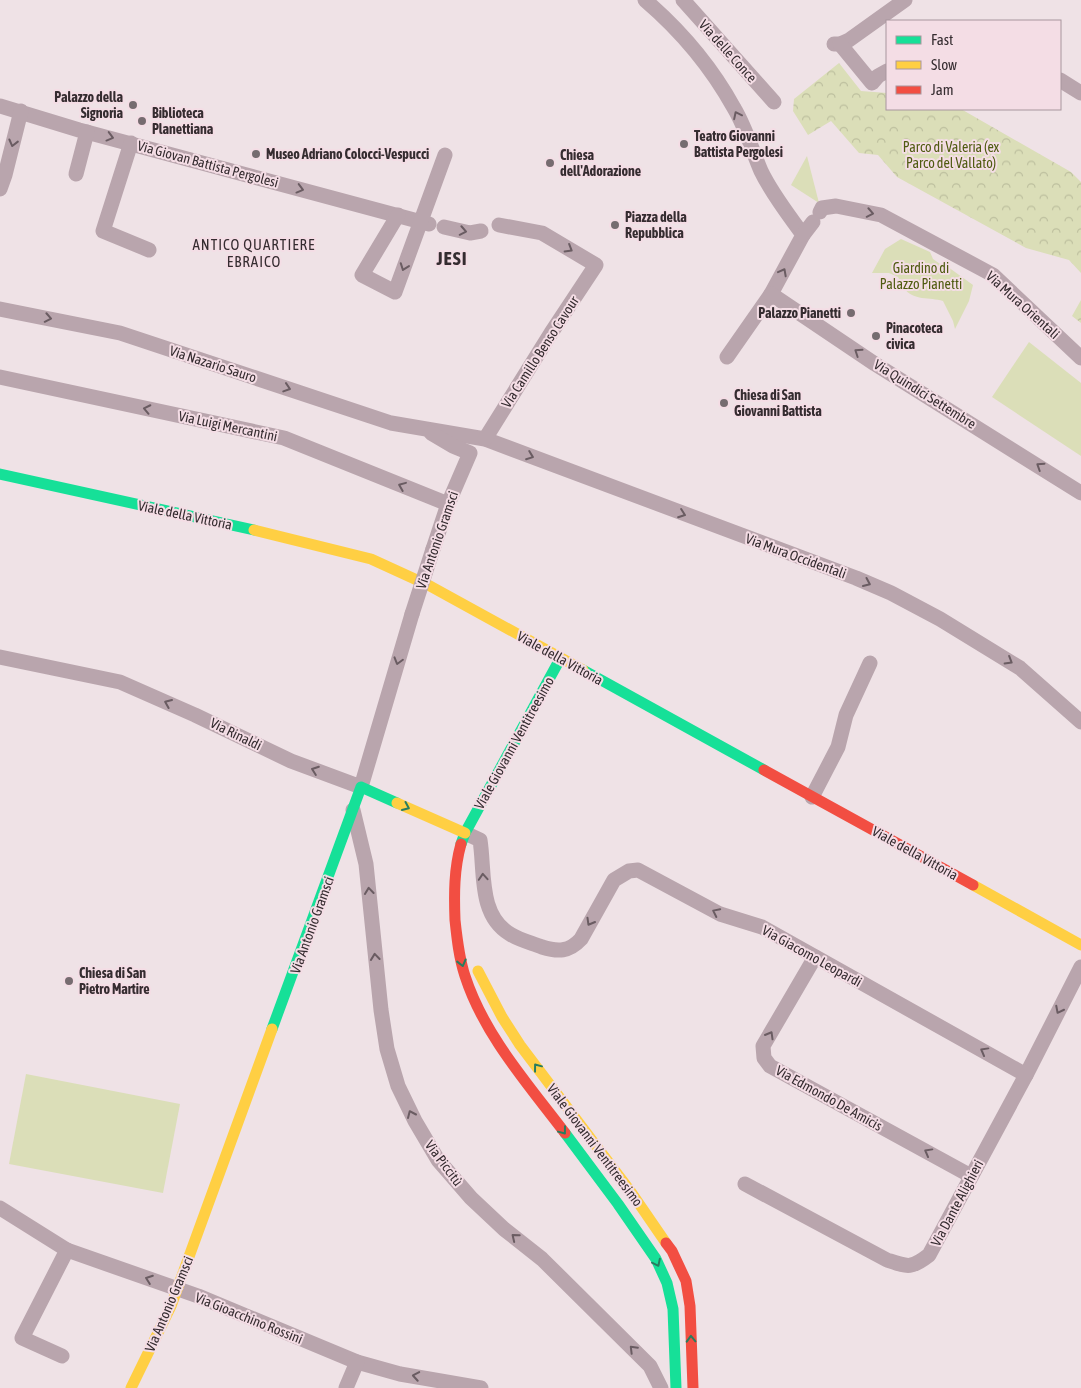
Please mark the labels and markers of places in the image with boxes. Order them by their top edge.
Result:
place label: Palazzo della Signoria [54,89,123,121]
marker: Palazzo della Signoria [127,99,139,111]
place label: Biblioteca Planettiana [152,105,214,137]
marker: Biblioteca Planettiana [136,115,148,127]
place label: Teatro Giovanni Battista Pergolesi [694,128,783,160]
marker: Teatro Giovanni Battista Pergolesi [678,138,690,150]
place label: Museo Adriano Colocci-Vespucci [266,146,429,162]
place label: Chiesa dell'Adorazione [560,147,641,179]
marker: Museo Adriano Colocci-Vespucci [250,148,262,160]
marker: Chiesa dell'Adorazione [544,157,556,169]
place label: Piazza della Repubblica [625,209,687,241]
marker: Piazza della Repubblica [609,219,621,231]
place label: Palazzo Pianetti [758,305,841,321]
marker: Palazzo Pianetti [845,307,857,319]
place label: Pinacoteca civica [886,320,943,352]
marker: Pinacoteca civica [870,330,882,342]
place label: Chiesa di San Giovanni Battista [734,387,822,419]
marker: Chiesa di San Giovanni Battista [718,397,730,409]
place label: Chiesa di San Pietro Martire [79,965,150,997]
marker: Chiesa di San Pietro Martire [63,975,75,987]

